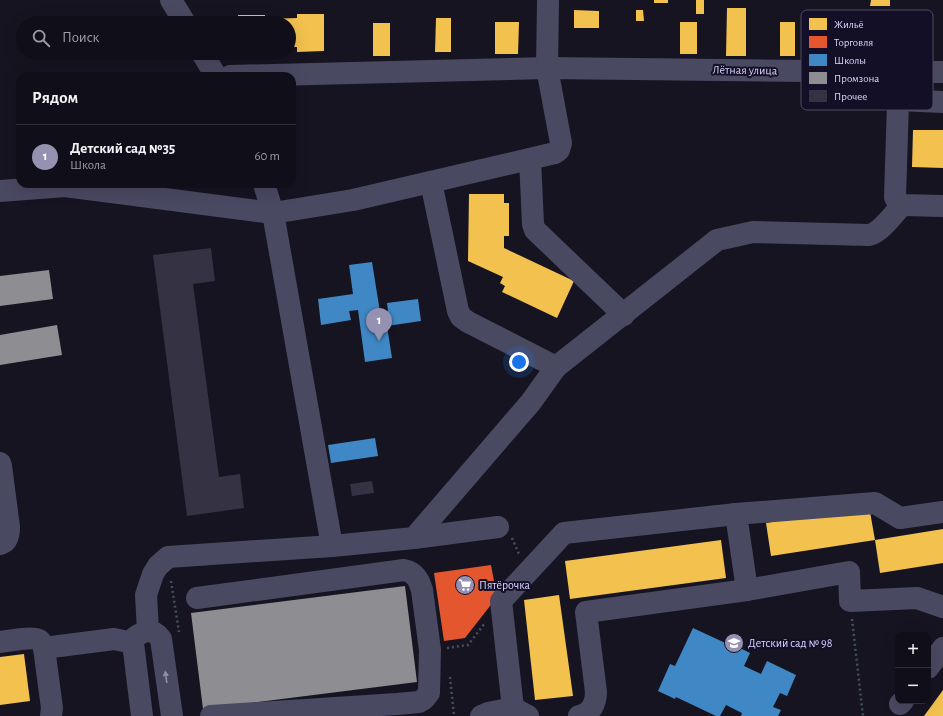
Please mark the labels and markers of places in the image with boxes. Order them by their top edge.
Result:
pin: 1 [366,308,392,341]
supermarket icon: Пятёрочка [454,574,476,596]
place label: Пятёрочка [479,579,531,591]
school or university icon: Детский сад № 98 [723,632,745,654]
place label: Детский сад № 98 [748,637,833,649]

